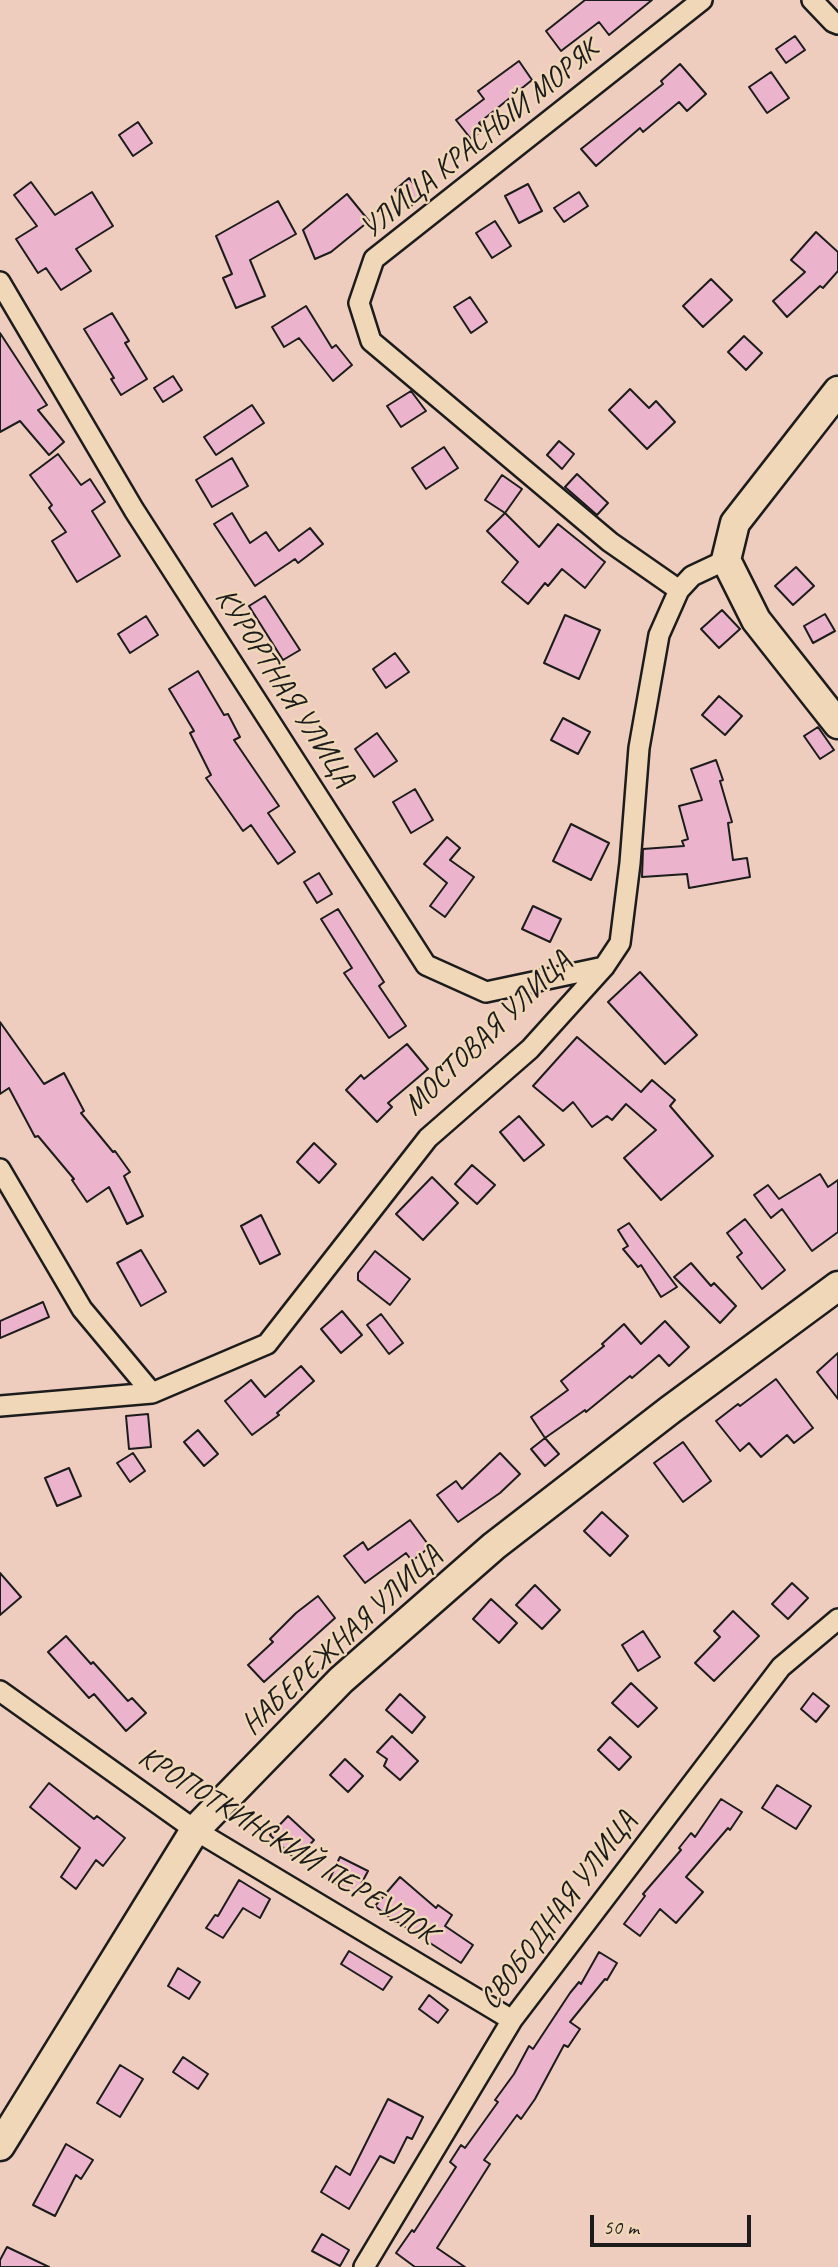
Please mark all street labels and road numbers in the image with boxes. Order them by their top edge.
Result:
street label: УЛИЦА КРАСНЫЙ МОРЯК [354,33,606,247]
street label: КУРОРТНАЯ УЛИЦА [206,582,362,794]
street label: МОСТОВАЯ УЛИЦА [396,945,580,1123]
street label: НАБЕРЕЖНАЯ УЛИЦА [234,1539,450,1743]
street label: КРОПОТКИНСКИЙ ПЕРЕУЛОК [131,1739,443,1953]
street label: СВОБОДНАЯ УЛИЦА [473,1805,645,2017]

